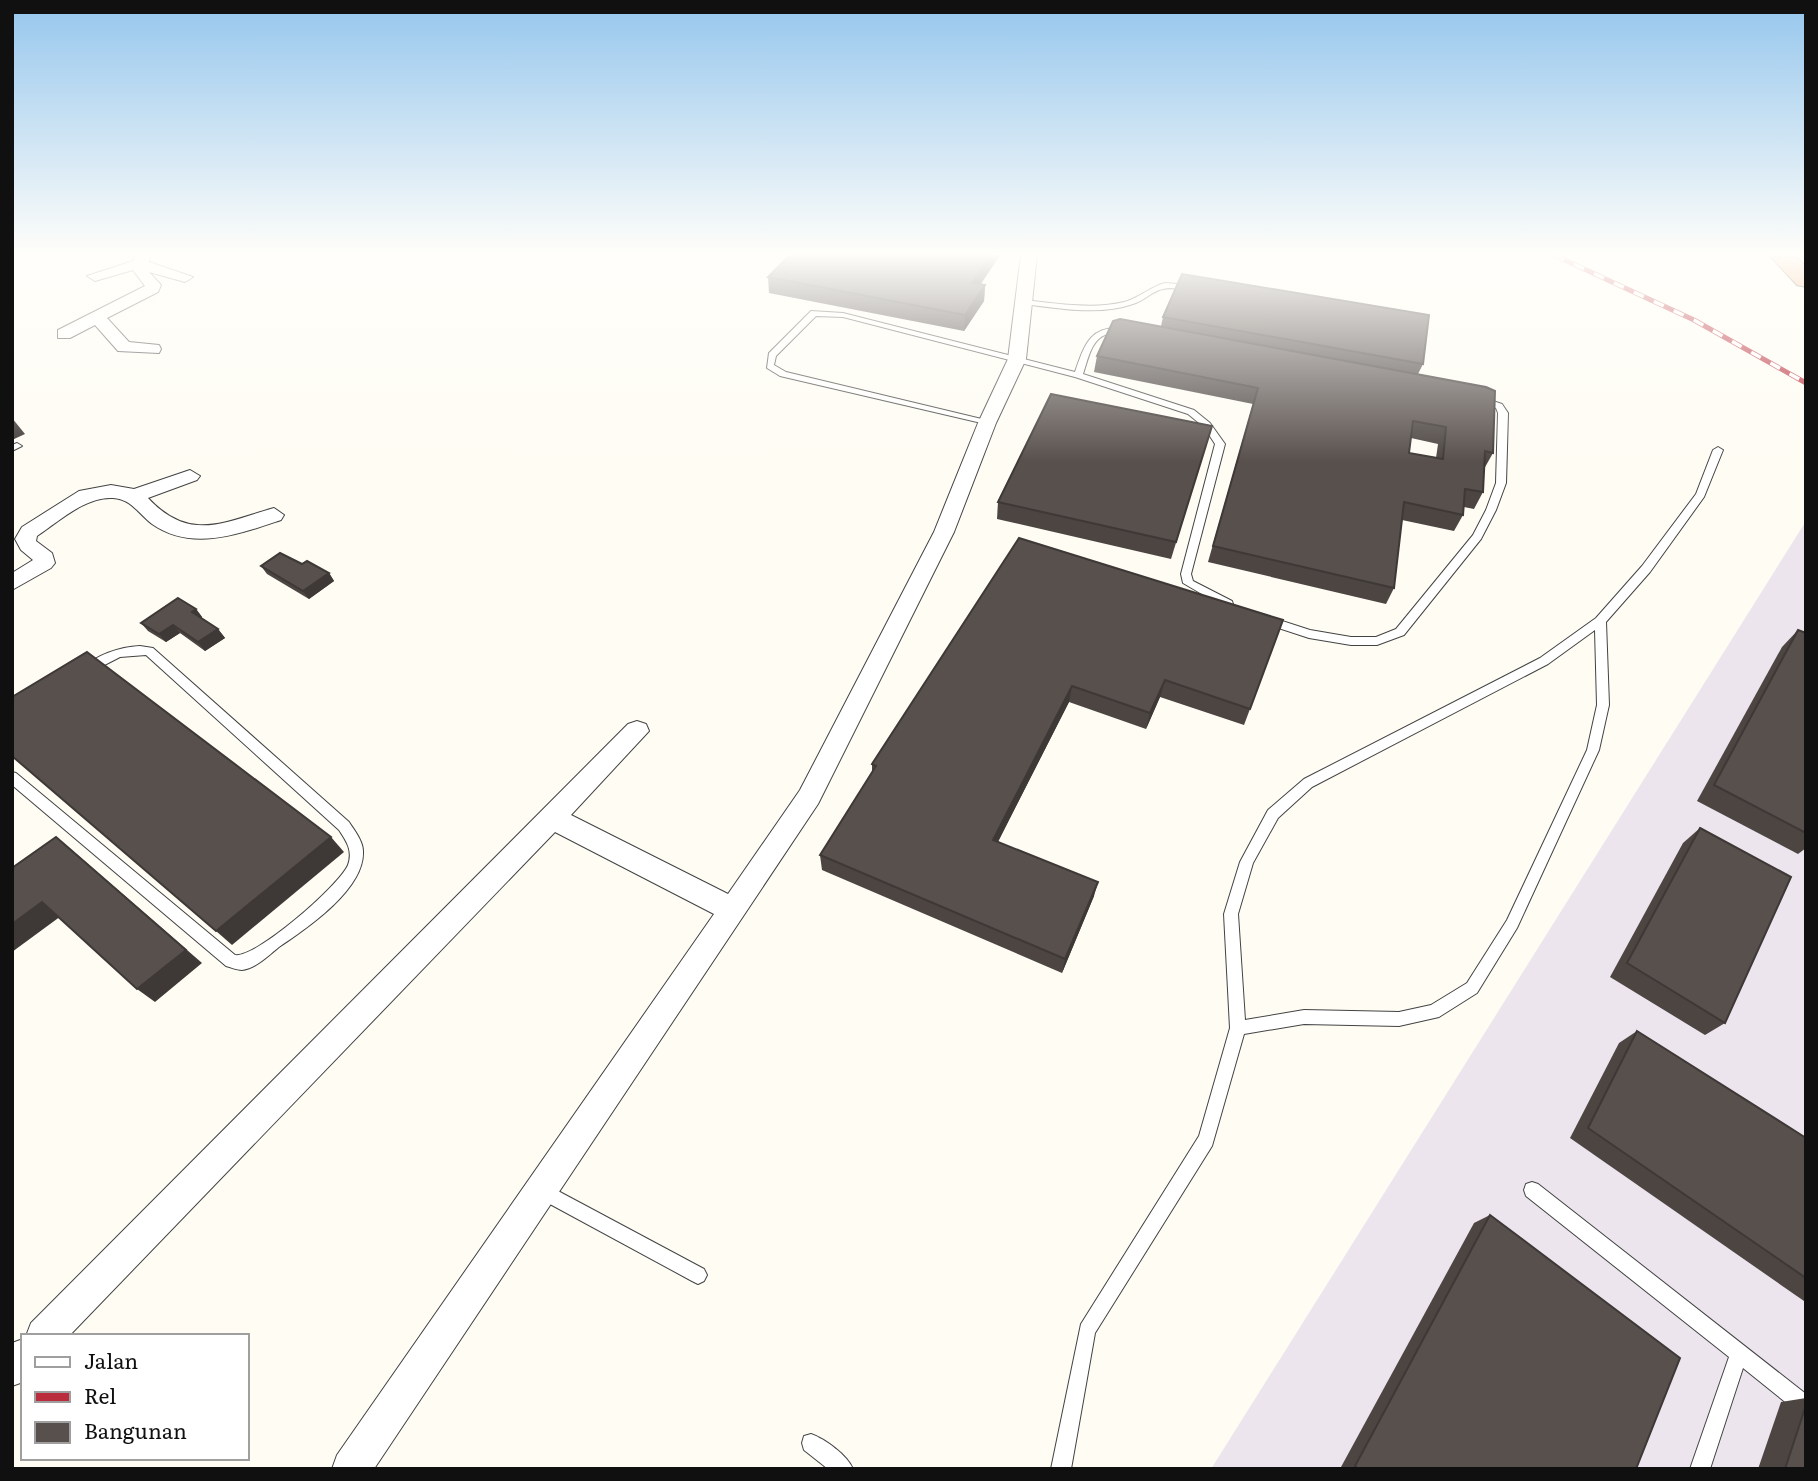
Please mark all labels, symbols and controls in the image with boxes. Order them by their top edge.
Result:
legend [21,1334,248,1460]
text: Jalan [84,1344,138,1375]
text: Rel [84,1379,116,1410]
text: Bangunan [84,1414,187,1445]

